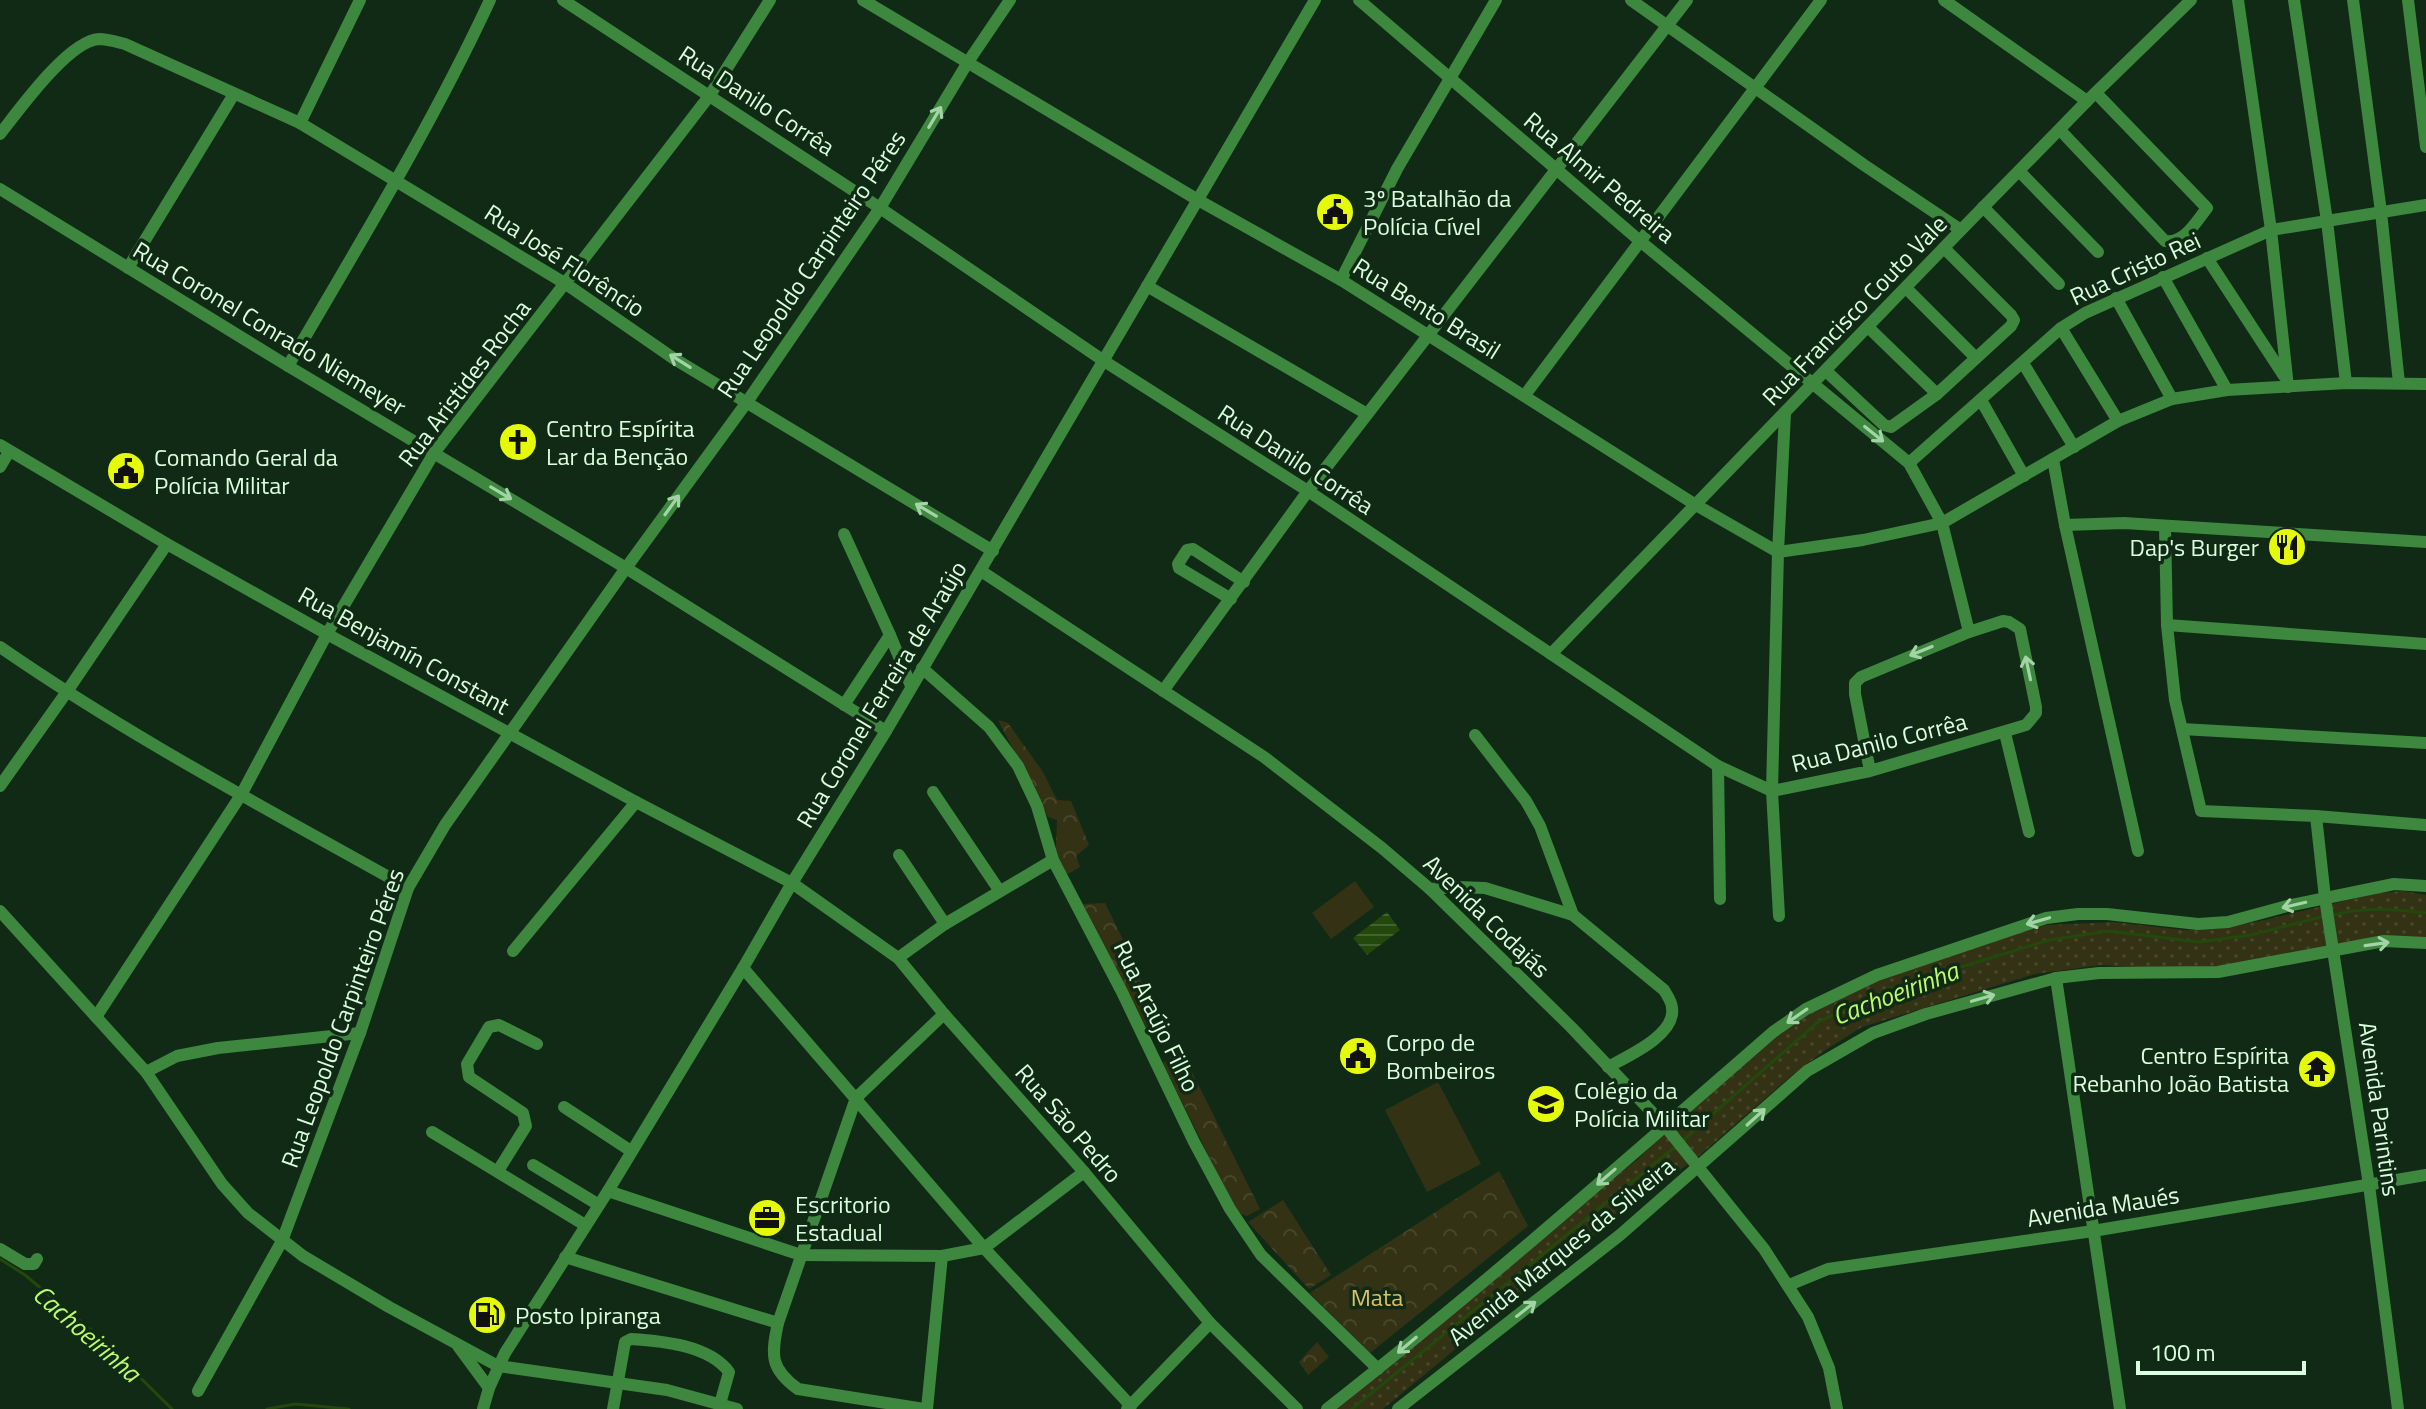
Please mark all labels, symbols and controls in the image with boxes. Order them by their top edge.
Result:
street label: Rua Danilo Corrêa [672,36,842,164]
street label: Rua Almir Pedreira [1516,103,1684,251]
one-way arrow [927,106,943,129]
street label: Rua Leopoldo Carpinteiro Péres [708,123,914,405]
place label: 3º Batalhão da Polícia Cível [1363,180,1511,244]
public building icon: 3º Batalhão da Polícia Cível [1314,191,1356,233]
street label: Rua José Florêncio [478,194,652,326]
street label: Rua Francisco Couto Vale [1753,207,1955,413]
street label: Rua Cristo Rei [2064,222,2206,314]
street label: Rua Coronel Conrado Niemeyer [126,232,414,424]
street label: Rua Bento Brasil [1346,248,1508,368]
street label: Rua Aristides Rocha [389,292,539,474]
one-way arrow [669,353,692,369]
street label: Rua Danilo Corrêa [1211,395,1381,523]
place label: Centro Espírita Lar da Benção [546,410,695,474]
church icon: Centro Espírita Lar da Benção [497,421,539,463]
one-way arrow [1863,425,1884,443]
place label: Comando Geral da Polícia Militar [154,439,338,503]
public building icon: Comando Geral da Polícia Militar [105,450,147,492]
one-way arrow [489,485,512,501]
one-way arrow [664,494,680,516]
one-way arrow [915,502,938,518]
restaurant icon: Dap's Burger [2266,526,2308,568]
place label: Dap's Burger [2129,529,2259,565]
street label: Rua Coronel Ferreira de Araújo [787,554,975,834]
street label: Rua Benjamín Constant [292,577,517,723]
one-way arrow [1909,645,1934,660]
one-way arrow [2020,655,2035,681]
street label: Rua Danilo Corrêa [1787,703,1971,781]
street label: Avenida Codajás [1415,846,1559,986]
street label: Rua Leopoldo Carpinteiro Péres [271,863,413,1173]
one-way arrow [2282,898,2308,913]
one-way arrow [2025,914,2051,929]
street label: Rua Araújo Filho [1105,934,1209,1098]
one-way arrow [2364,936,2389,951]
water label: Cachoeirinha [1826,950,1965,1035]
one-way arrow [1969,990,1995,1005]
one-way arrow [1786,1008,1808,1024]
street label: Avenida Parintins [2350,1019,2410,1199]
place label: Corpo de Bombeiros [1386,1024,1495,1088]
public building icon: Corpo de Bombeiros [1337,1035,1379,1077]
place label: Centro Espírita Rebanho João Batista [2072,1037,2289,1101]
temple icon: Centro Espírita Rebanho João Batista [2296,1048,2338,1090]
street label: Rua São Pedro [1007,1056,1131,1190]
place label: Colégio da Polícia Militar [1574,1072,1710,1136]
school or university icon: Colégio da Polícia Militar [1525,1083,1567,1125]
one-way arrow [1746,1108,1766,1126]
street label: Avenida Marques da Silveira [1440,1148,1682,1354]
one-way arrow [1596,1168,1616,1186]
street label: Avenida Maués [2024,1176,2182,1236]
place label: Escritorio Estadual [795,1186,891,1250]
office icon: Escritorio Estadual [746,1197,788,1239]
water label: Cachoeirinha [24,1275,151,1392]
park label: Mata [1351,1279,1403,1315]
fuel station icon: Posto Ipiranga [466,1294,508,1336]
place label: Posto Ipiranga [515,1297,661,1333]
one-way arrow [1515,1300,1536,1318]
scale bar [2138,1325,2304,1375]
text: 100 m [2150,1334,2216,1370]
one-way arrow [1397,1336,1418,1354]

